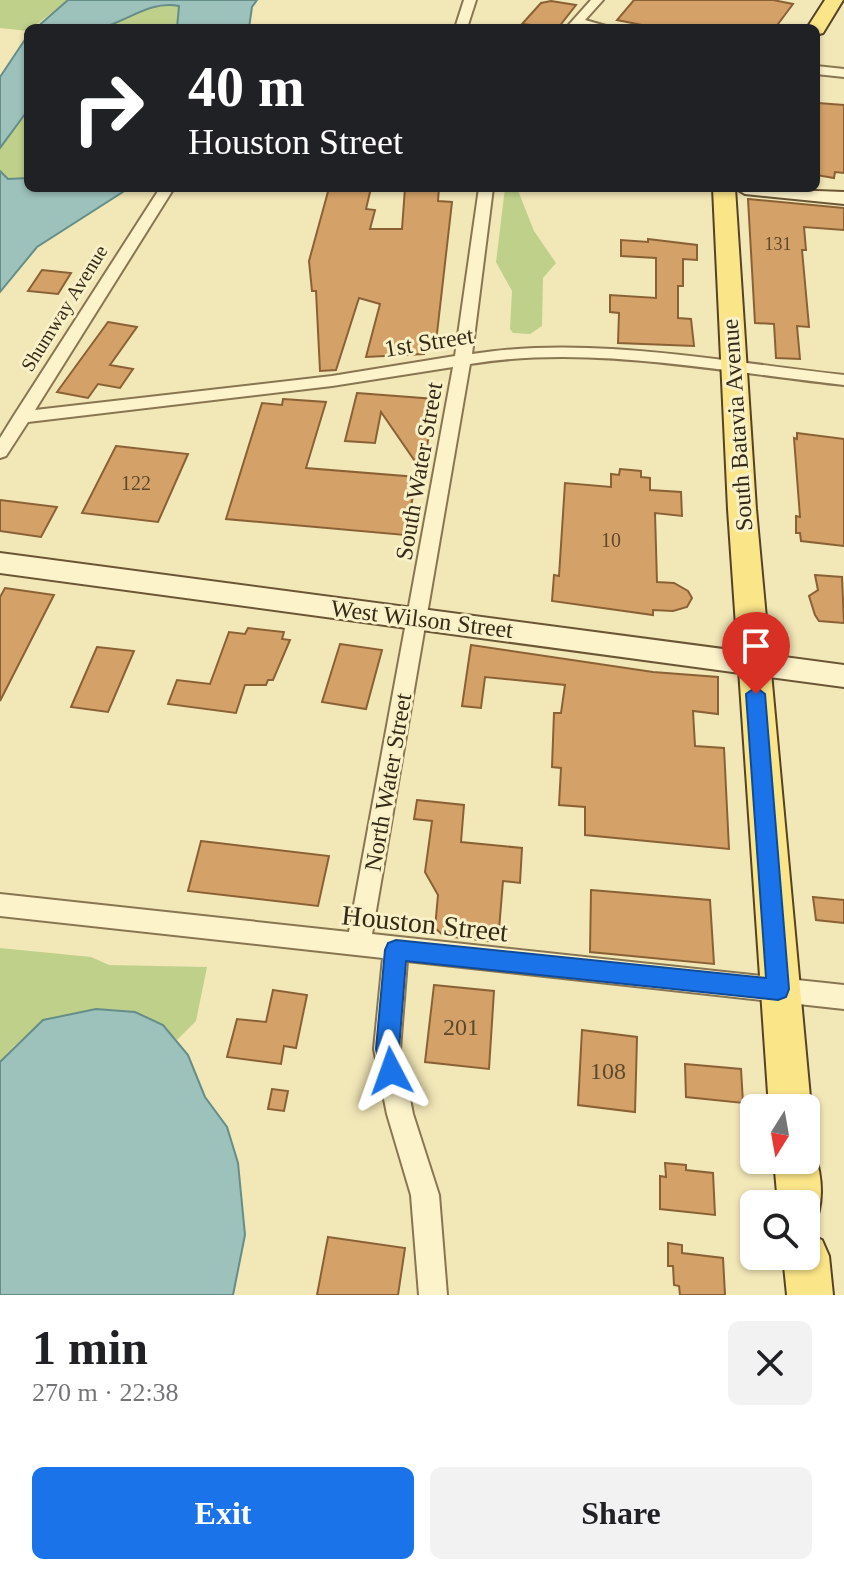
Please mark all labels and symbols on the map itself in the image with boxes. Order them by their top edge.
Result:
house number: 131 [765,234,792,254]
street label: Shumway Avenue [16,241,113,376]
street label: South Batavia Avenue [717,318,757,532]
street label: 1st Street [383,322,476,362]
street label: South Water Street [391,380,448,562]
house number: 122 [121,472,151,494]
house number: 10 [601,529,621,551]
street label: West Wilson Street [329,595,515,643]
pin [722,612,790,694]
street label: North Water Street [360,691,417,873]
street label: Houston Street [340,899,510,948]
house number: 201 [443,1014,479,1040]
position arrow [349,1029,433,1113]
house number: 108 [590,1058,626,1084]
north arrow [740,1094,820,1174]

